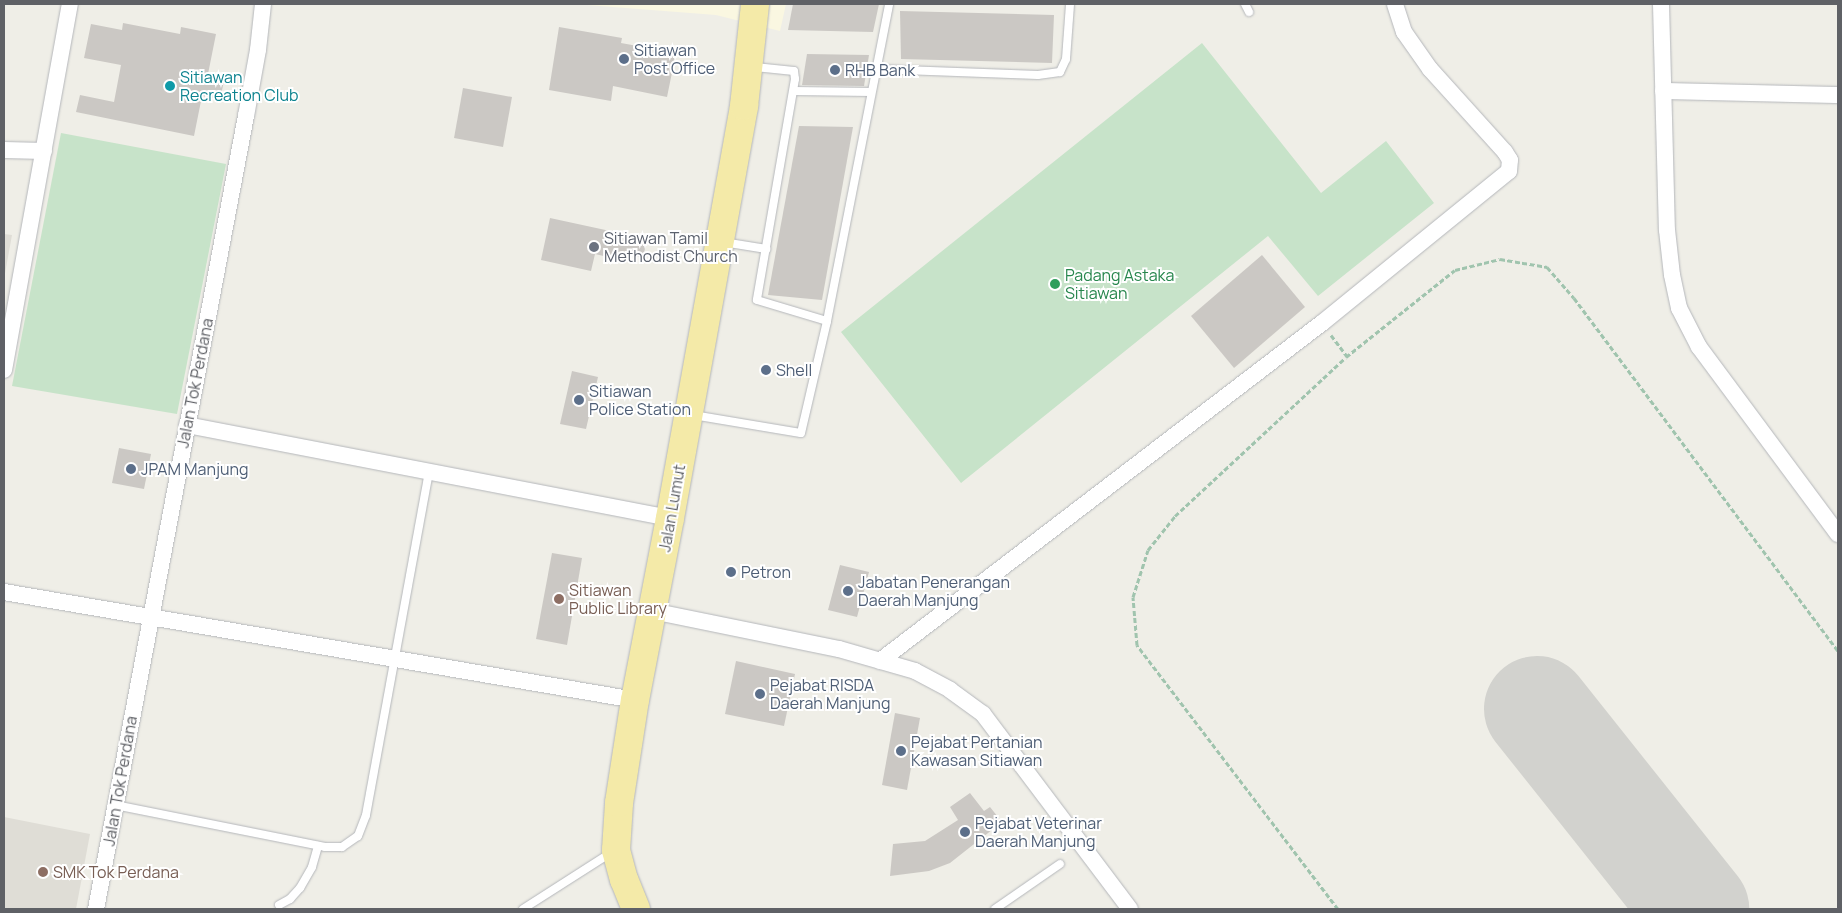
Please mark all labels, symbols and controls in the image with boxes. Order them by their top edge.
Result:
place label: Sitiawan Post Office [634,40,715,78]
marker: Sitiawan Post Office [618,53,630,65]
place label: RHB Bank [845,60,915,80]
marker: RHB Bank [829,64,841,76]
place label: Sitiawan Recreation Club [180,67,298,105]
marker: Sitiawan Recreation Club [164,80,176,92]
place label: Sitiawan Tamil Methodist Church [604,228,738,266]
marker: Sitiawan Tamil Methodist Church [588,241,600,253]
place label: Padang Astaka Sitiawan [1065,265,1174,303]
marker: Padang Astaka Sitiawan [1049,278,1061,290]
street label: Jalan Tok Perdana [173,316,217,450]
place label: Shell [776,360,812,380]
marker: Shell [760,364,772,376]
place label: Sitiawan Police Station [589,381,691,419]
marker: Sitiawan Police Station [573,394,585,406]
place label: JPAM Manjung [141,459,248,479]
marker: JPAM Manjung [125,463,137,475]
street label: Jalan Lumut [655,463,689,553]
place label: Petron [741,562,791,582]
marker: Petron [725,566,737,578]
place label: Jabatan Penerangan Daerah Manjung [858,572,1010,610]
place label: Sitiawan Public Library [569,580,667,618]
marker: Jabatan Penerangan Daerah Manjung [842,585,854,597]
marker: Sitiawan Public Library [553,593,565,605]
place label: Pejabat RISDA Daerah Manjung [770,675,890,713]
marker: Pejabat RISDA Daerah Manjung [754,688,766,700]
street label: Jalan Tok Perdana [99,714,141,848]
place label: Pejabat Pertanian Kawasan Sitiawan [911,732,1042,770]
marker: Pejabat Pertanian Kawasan Sitiawan [895,745,907,757]
place label: Pejabat Veterinar Daerah Manjung [975,813,1102,851]
marker: Pejabat Veterinar Daerah Manjung [959,826,971,838]
place label: SMK Tok Perdana [53,862,179,882]
marker: SMK Tok Perdana [37,866,49,878]

